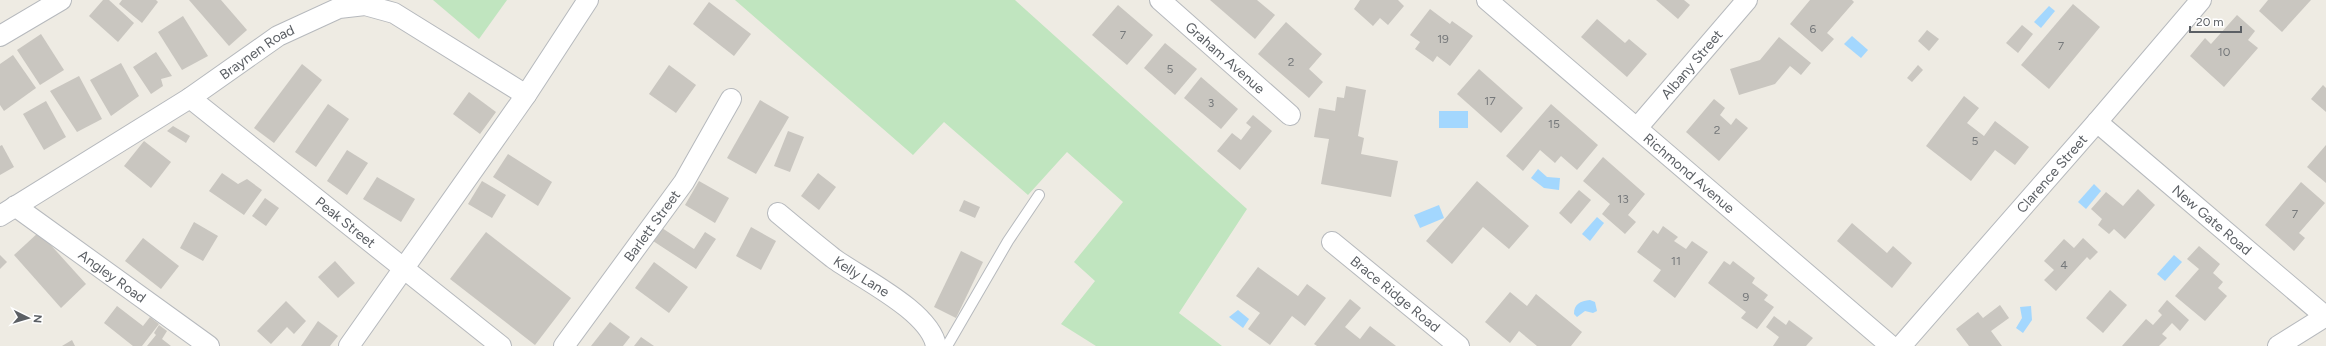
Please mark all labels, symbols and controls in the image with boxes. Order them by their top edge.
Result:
scale bar [2190,8,2241,34]
text: 20 m [2196,15,2224,29]
street label: Graham Avenue [1182,18,1269,97]
street label: Braynen Road [216,21,297,83]
house number: 6 [1810,22,1817,36]
street label: Albany Street [1657,26,1726,102]
house number: 7 [1120,28,1127,42]
house number: 19 [1437,32,1449,46]
house number: 7 [2058,39,2065,53]
house number: 10 [2218,45,2231,59]
house number: 2 [1288,55,1294,69]
house number: 5 [1167,62,1174,76]
house number: 17 [1484,94,1496,108]
house number: 3 [1208,96,1214,110]
house number: 15 [1548,117,1560,131]
house number: 2 [1714,123,1720,137]
street label: Richmond Avenue [1640,129,1738,217]
street label: Clarence Street [2013,131,2091,216]
house number: 5 [1972,134,1979,148]
street label: New Gate Road [2169,181,2255,259]
street label: Barlett Street [620,187,684,265]
house number: 13 [1617,192,1629,206]
street label: Peak Street [312,193,379,251]
house number: 7 [2292,207,2299,221]
street label: Angley Road [75,246,149,306]
street label: Kelly Lane [830,252,893,301]
street label: Brace Ridge Road [1347,252,1444,336]
house number: 11 [1671,254,1681,268]
house number: 4 [2060,258,2068,272]
house number: 9 [1743,290,1750,304]
north arrow [8,298,48,338]
text: N [31,314,44,324]

